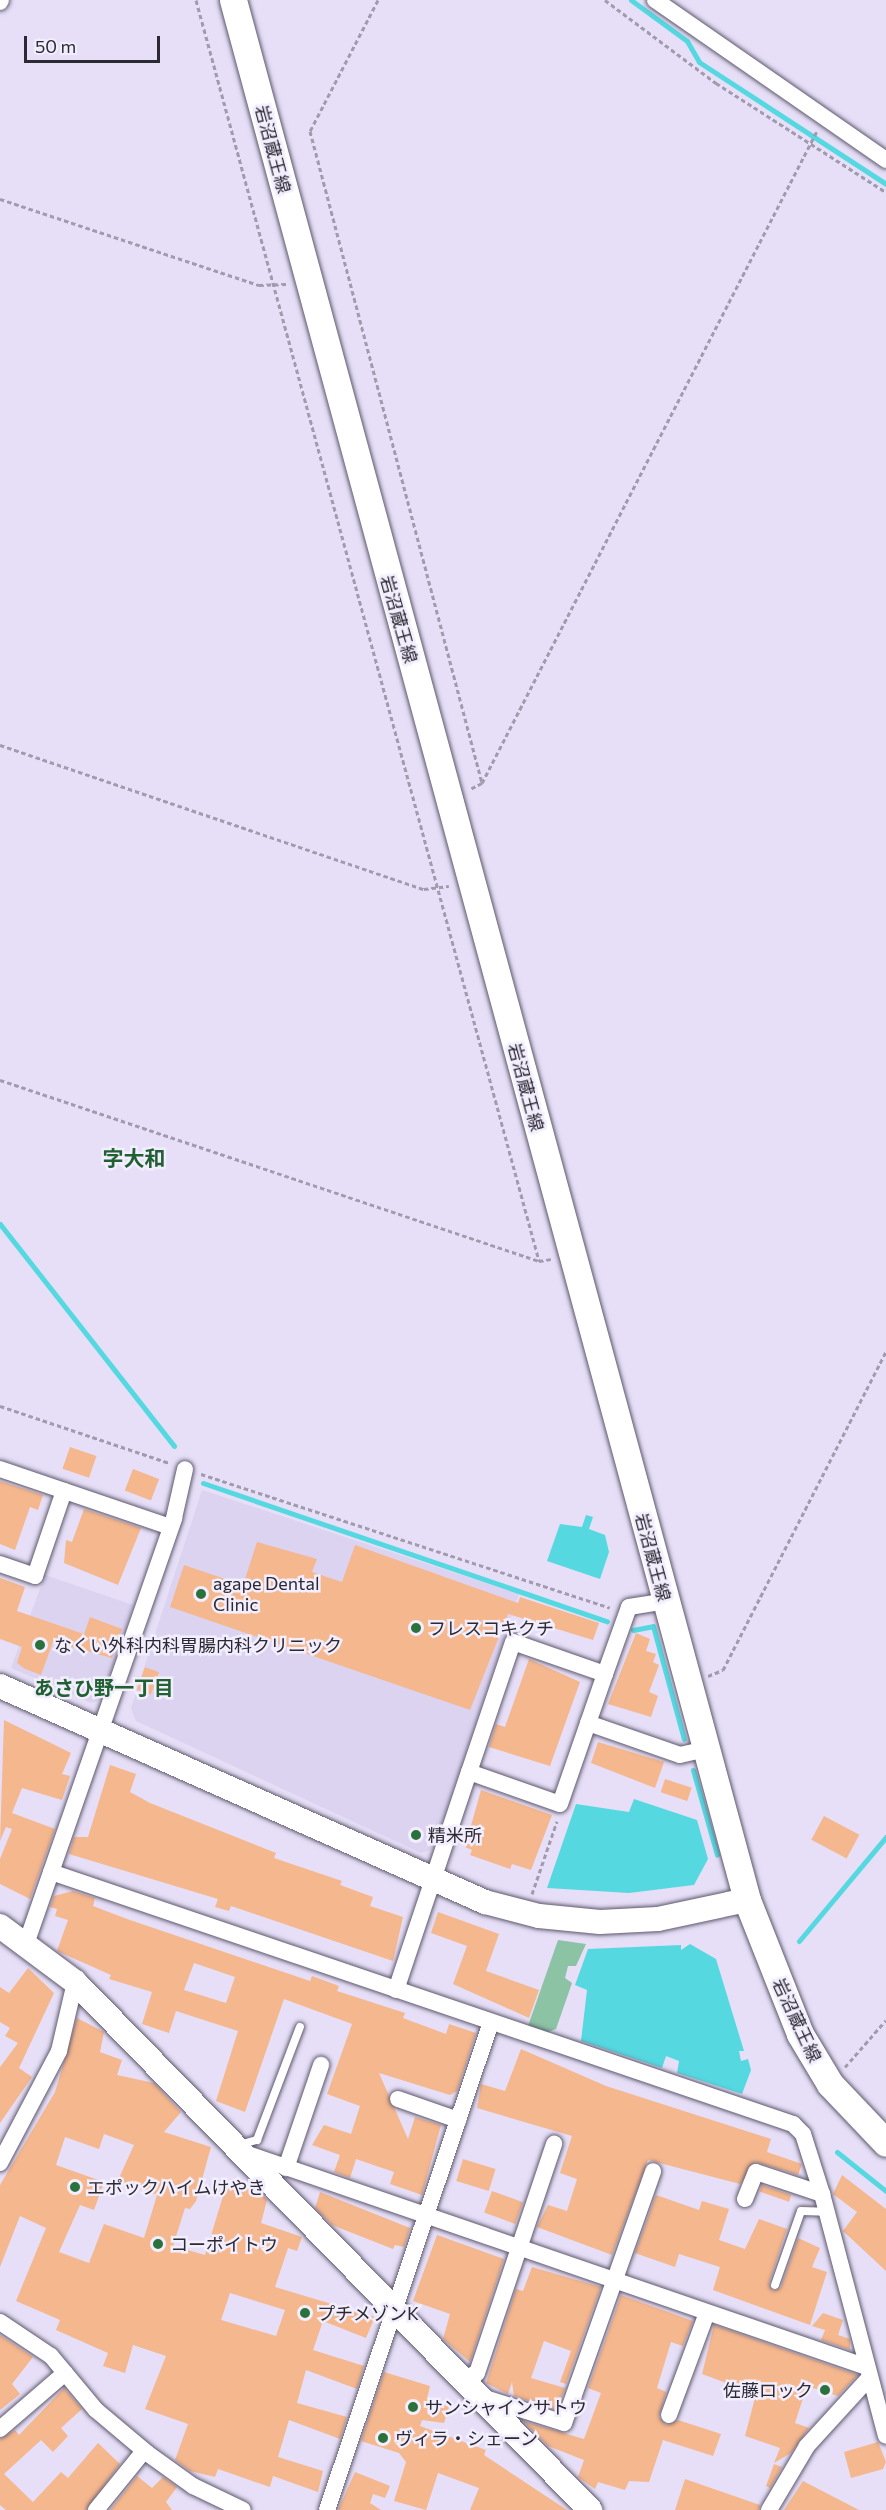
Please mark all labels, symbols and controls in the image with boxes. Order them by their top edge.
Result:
scale bar [27,24,164,62]
text: 50 m [35,35,76,57]
street label: 岩沼蔵王線 [251,103,295,195]
street label: 岩沼蔵王線 [376,573,422,665]
street label: 岩沼蔵王線 [504,1041,548,1133]
district label: 字大和 [103,1145,165,1171]
street label: 岩沼蔵王線 [631,1511,675,1603]
place label: agape Dental Clinic [213,1573,319,1616]
marker: agape Dental Clinic [194,1587,208,1601]
place label: フレスコキクチ [428,1617,554,1639]
marker: フレスコキクチ [409,1621,423,1635]
place label: なくい外科内科胃腸内科クリニック [54,1634,342,1656]
marker: なくい外科内科胃腸内科クリニック [31,1636,49,1654]
district label: あさひ野一丁目 [34,1675,174,1699]
place label: 精米所 [428,1824,482,1846]
marker: 精米所 [409,1828,423,1842]
street label: 岩沼蔵王線 [768,1975,826,2065]
place label: エポックハイムけやき [87,2176,267,2198]
marker: エポックハイムけやき [68,2180,82,2194]
place label: コーポイトウ [170,2233,278,2255]
marker: コーポイトウ [151,2237,165,2251]
place label: プチメゾンK [317,2302,419,2324]
marker: プチメゾンK [298,2306,312,2320]
place label: 佐藤ロック [723,2379,813,2401]
marker: 佐藤ロック [818,2383,832,2397]
place label: サンシャインサトウ [425,2396,587,2418]
marker: サンシャインサトウ [406,2400,420,2414]
place label: ヴィラ・シェーン [395,2427,539,2449]
marker: ヴィラ・シェーン [376,2431,390,2445]

